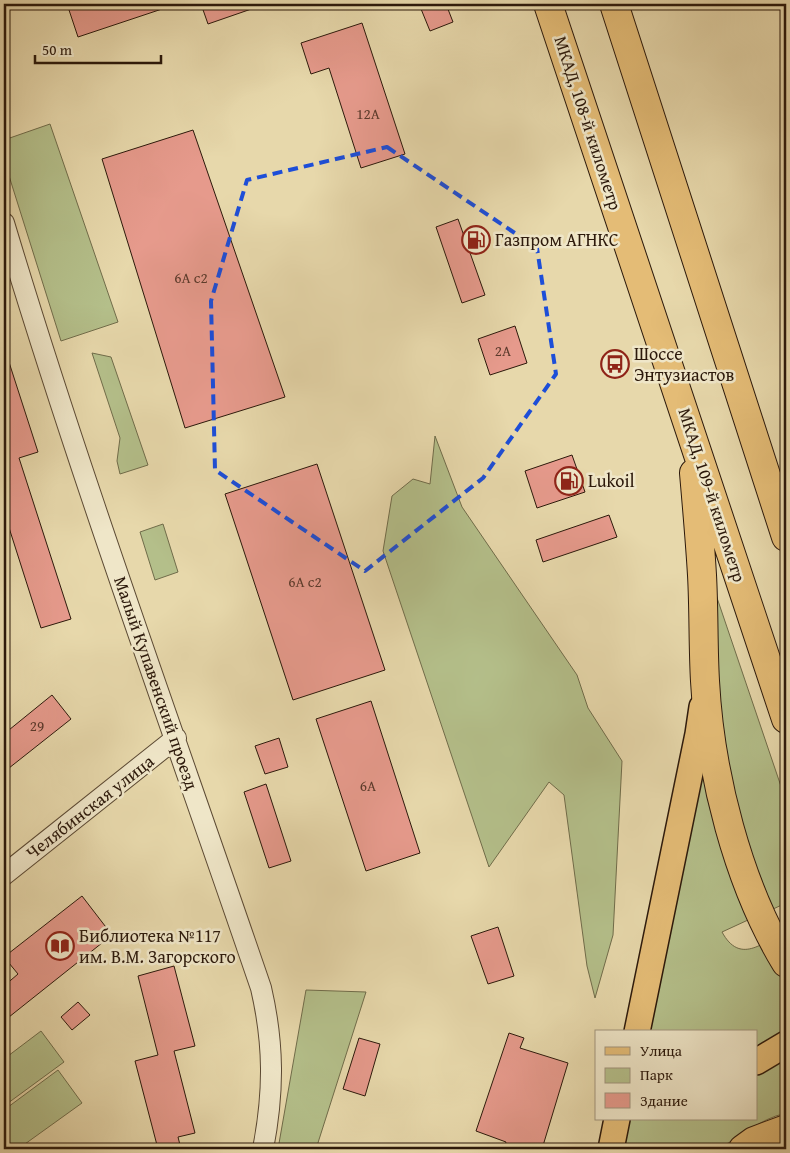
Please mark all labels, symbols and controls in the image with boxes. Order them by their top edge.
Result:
scale bar [35,32,161,64]
street label: МКАД, 108-й километр [548,32,629,214]
text: 50 m [42,39,73,60]
house number: 12А [356,103,380,124]
fuel station icon: Газпром АГНКС [461,225,491,255]
place label: Газпром АГНКС [495,226,619,253]
house number: 6A c2 [174,267,208,288]
house number: 2А [495,340,511,361]
place label: Шоссе Энтузиастов [634,340,735,388]
bus stop icon: Шоссе Энтузиастов [600,349,630,379]
street label: МКАД, 109-й километр [672,404,753,586]
fuel station icon: Lukoil [554,466,584,496]
place label: Lukoil [588,467,635,494]
house number: 6А с2 [288,571,322,592]
street label: Малый Купавенский проезд [107,572,206,794]
house number: 29 [30,715,44,736]
street label: Челябинская улица [20,748,160,865]
house number: 6А [360,775,376,796]
place label: Библиотека №117 им. В.М. Загорского [79,922,236,970]
library icon: Библиотека №117 им. В.М. Загорского [45,931,75,961]
legend [595,1030,758,1120]
text: Улица [640,1040,683,1061]
text: Парк [640,1064,673,1085]
text: Здание [640,1090,688,1111]

